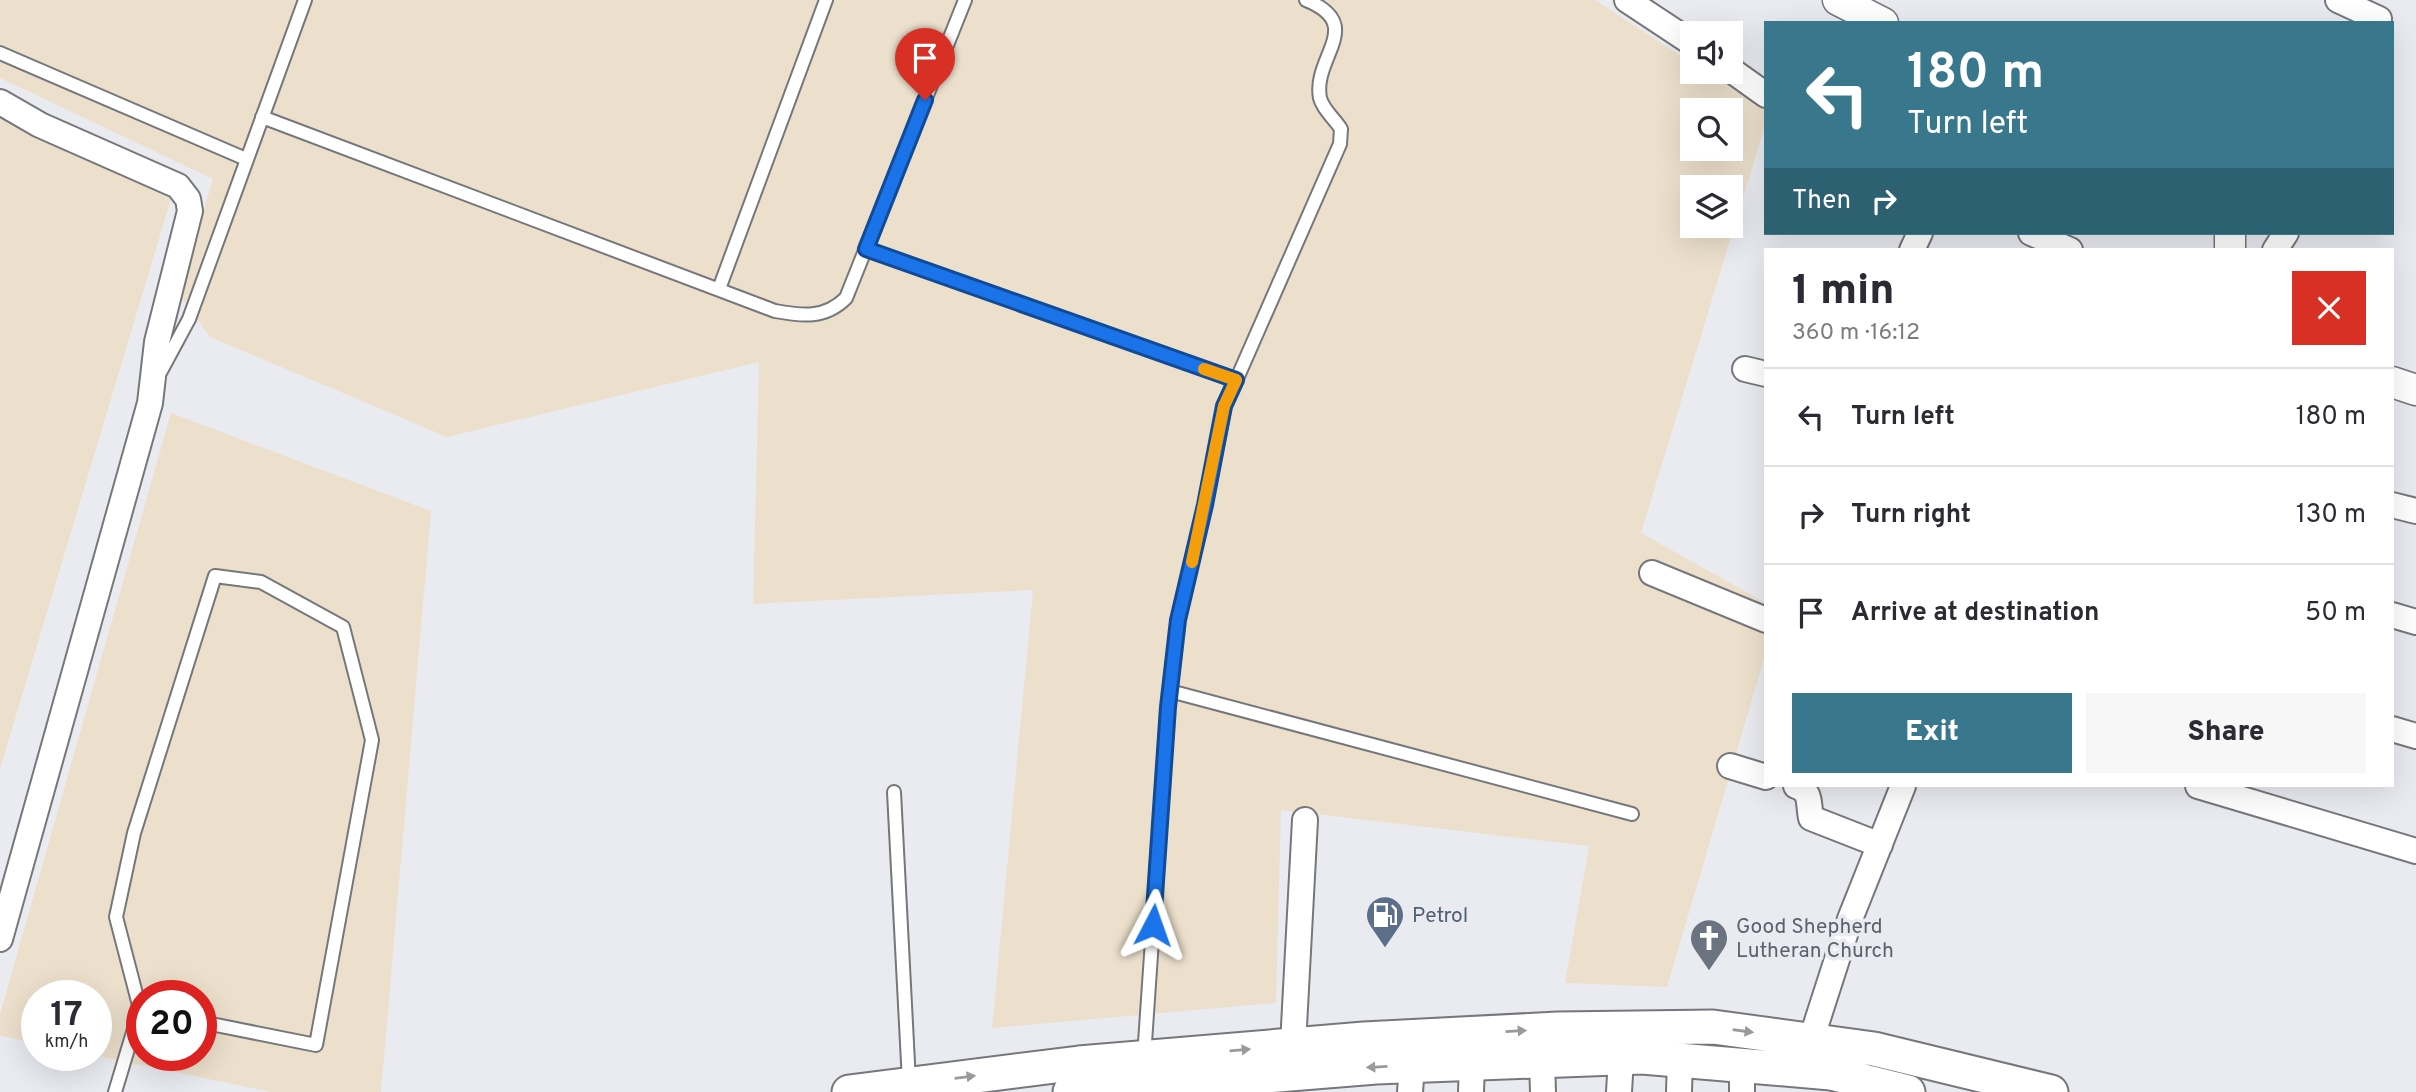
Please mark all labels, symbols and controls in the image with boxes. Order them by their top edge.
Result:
map controls [1680,21,1743,238]
button: sound [1680,21,1743,84]
pin [895,28,955,100]
icon: arrive [906,39,944,77]
text: 180 m [1907,44,2044,106]
icon: left [1792,49,1883,140]
button: search [1680,98,1743,161]
text: Turn left [1907,105,2028,145]
button: layers [1680,175,1743,238]
icon: right [1865,182,1903,220]
text: Then [1792,185,1851,218]
text: 1 min [1792,266,1895,319]
button: close [2292,271,2366,345]
text: 360 m · 16:12 [1792,319,1920,348]
icon: left [1792,398,1830,436]
text: Turn left [1851,401,1955,434]
text: 180 m [2296,401,2366,434]
icon: right [1792,496,1830,534]
text: Turn right [1851,499,1971,532]
text: 130 m [2296,499,2366,532]
icon: arrive [1792,594,1830,632]
text: Arrive at destination [1851,597,2099,630]
text: 50 m [2305,597,2366,630]
button: Exit [1792,693,2072,773]
button: Share [2086,693,2366,773]
position arrow [1116,888,1190,962]
fuel station icon: Petrol [1364,894,1406,949]
place label: Petrol [1412,903,1468,930]
place label: Good Shepherd Lutheran Church [1736,914,1894,965]
church icon: Good Shepherd Lutheran Church [1688,917,1730,972]
speed limit sign: 20 [126,980,217,1071]
text: 17 [50,994,83,1038]
one-way arrow [1732,1025,1754,1036]
one-way arrow [1505,1026,1527,1037]
text: km/h [45,1031,88,1054]
one-way arrow [1229,1044,1251,1055]
one-way arrow [1366,1061,1388,1072]
one-way arrow [954,1071,976,1082]

